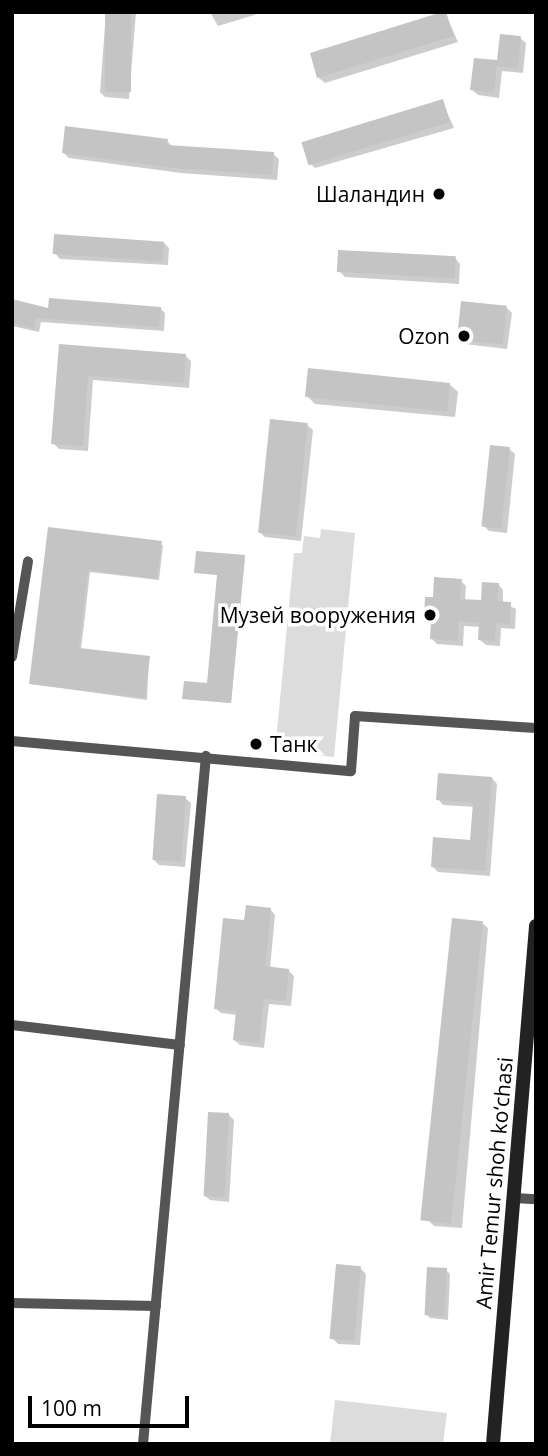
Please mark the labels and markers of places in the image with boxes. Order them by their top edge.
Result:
place label: Шаландин [316,181,425,207]
marker: Шаландин [431,186,447,202]
place label: Ozon [398,323,450,349]
marker: Ozon [456,328,472,344]
place label: Музей вооружения [220,602,416,628]
marker: Музей вооружения [422,607,438,623]
place label: Танк [270,731,317,757]
marker: Танк [248,736,264,752]

